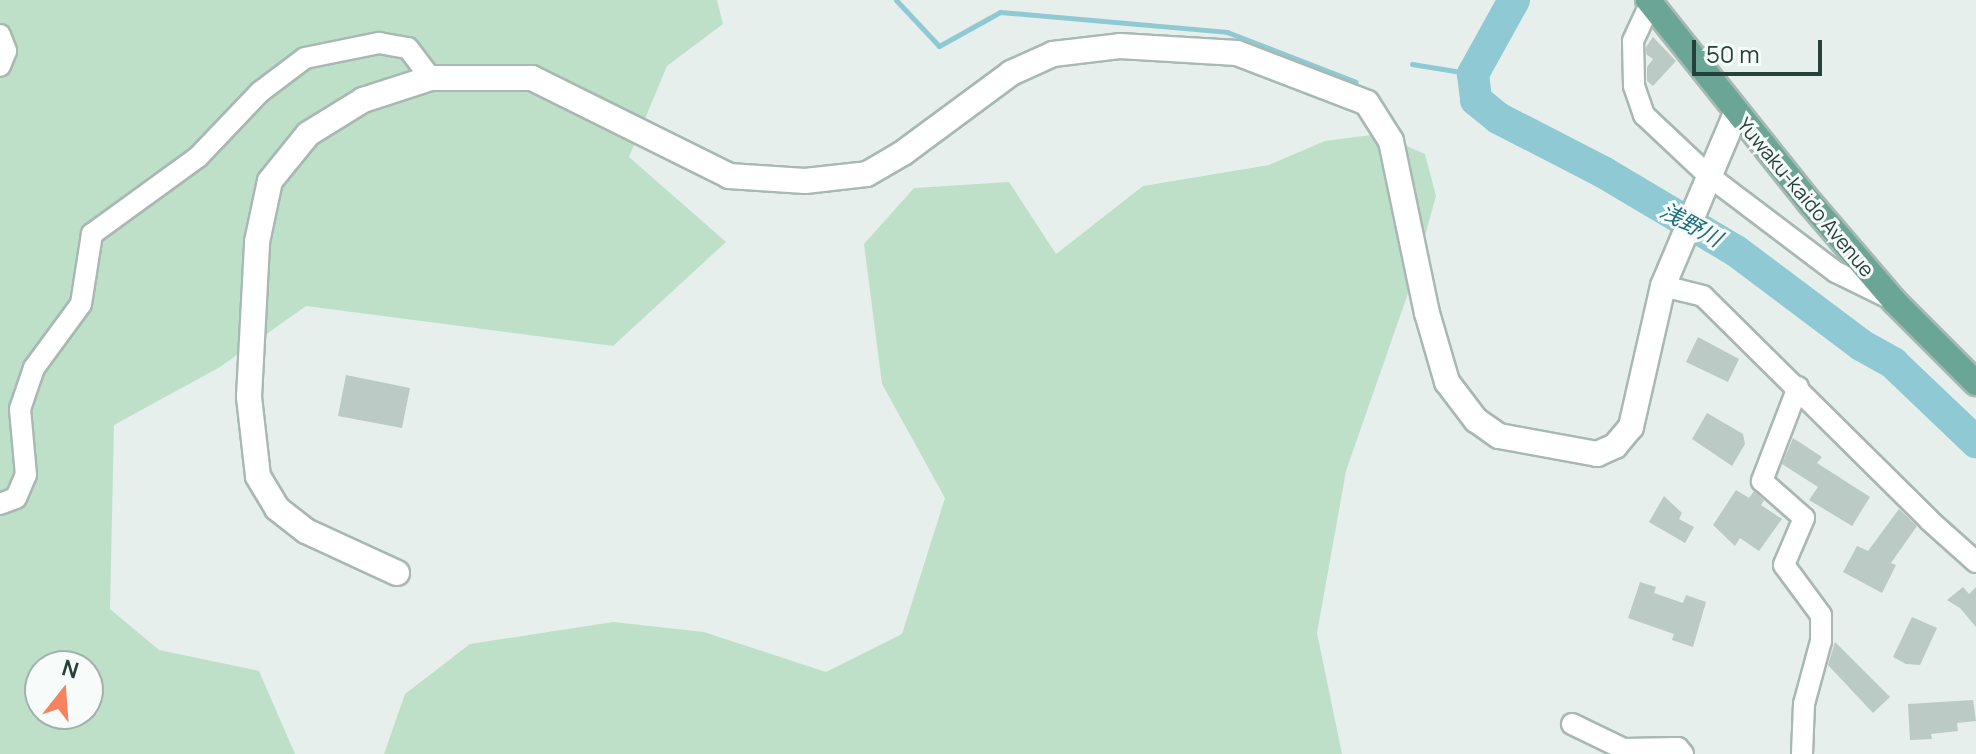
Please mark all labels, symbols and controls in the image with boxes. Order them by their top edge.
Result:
scale bar [1696,24,1826,74]
text: 50 m [1706,37,1760,70]
street label: Yuwaku-kaido Avenue [1732,113,1880,281]
water label: 浅野川 [1656,197,1726,253]
north arrow [24,650,104,730]
text: N [58,652,82,686]

